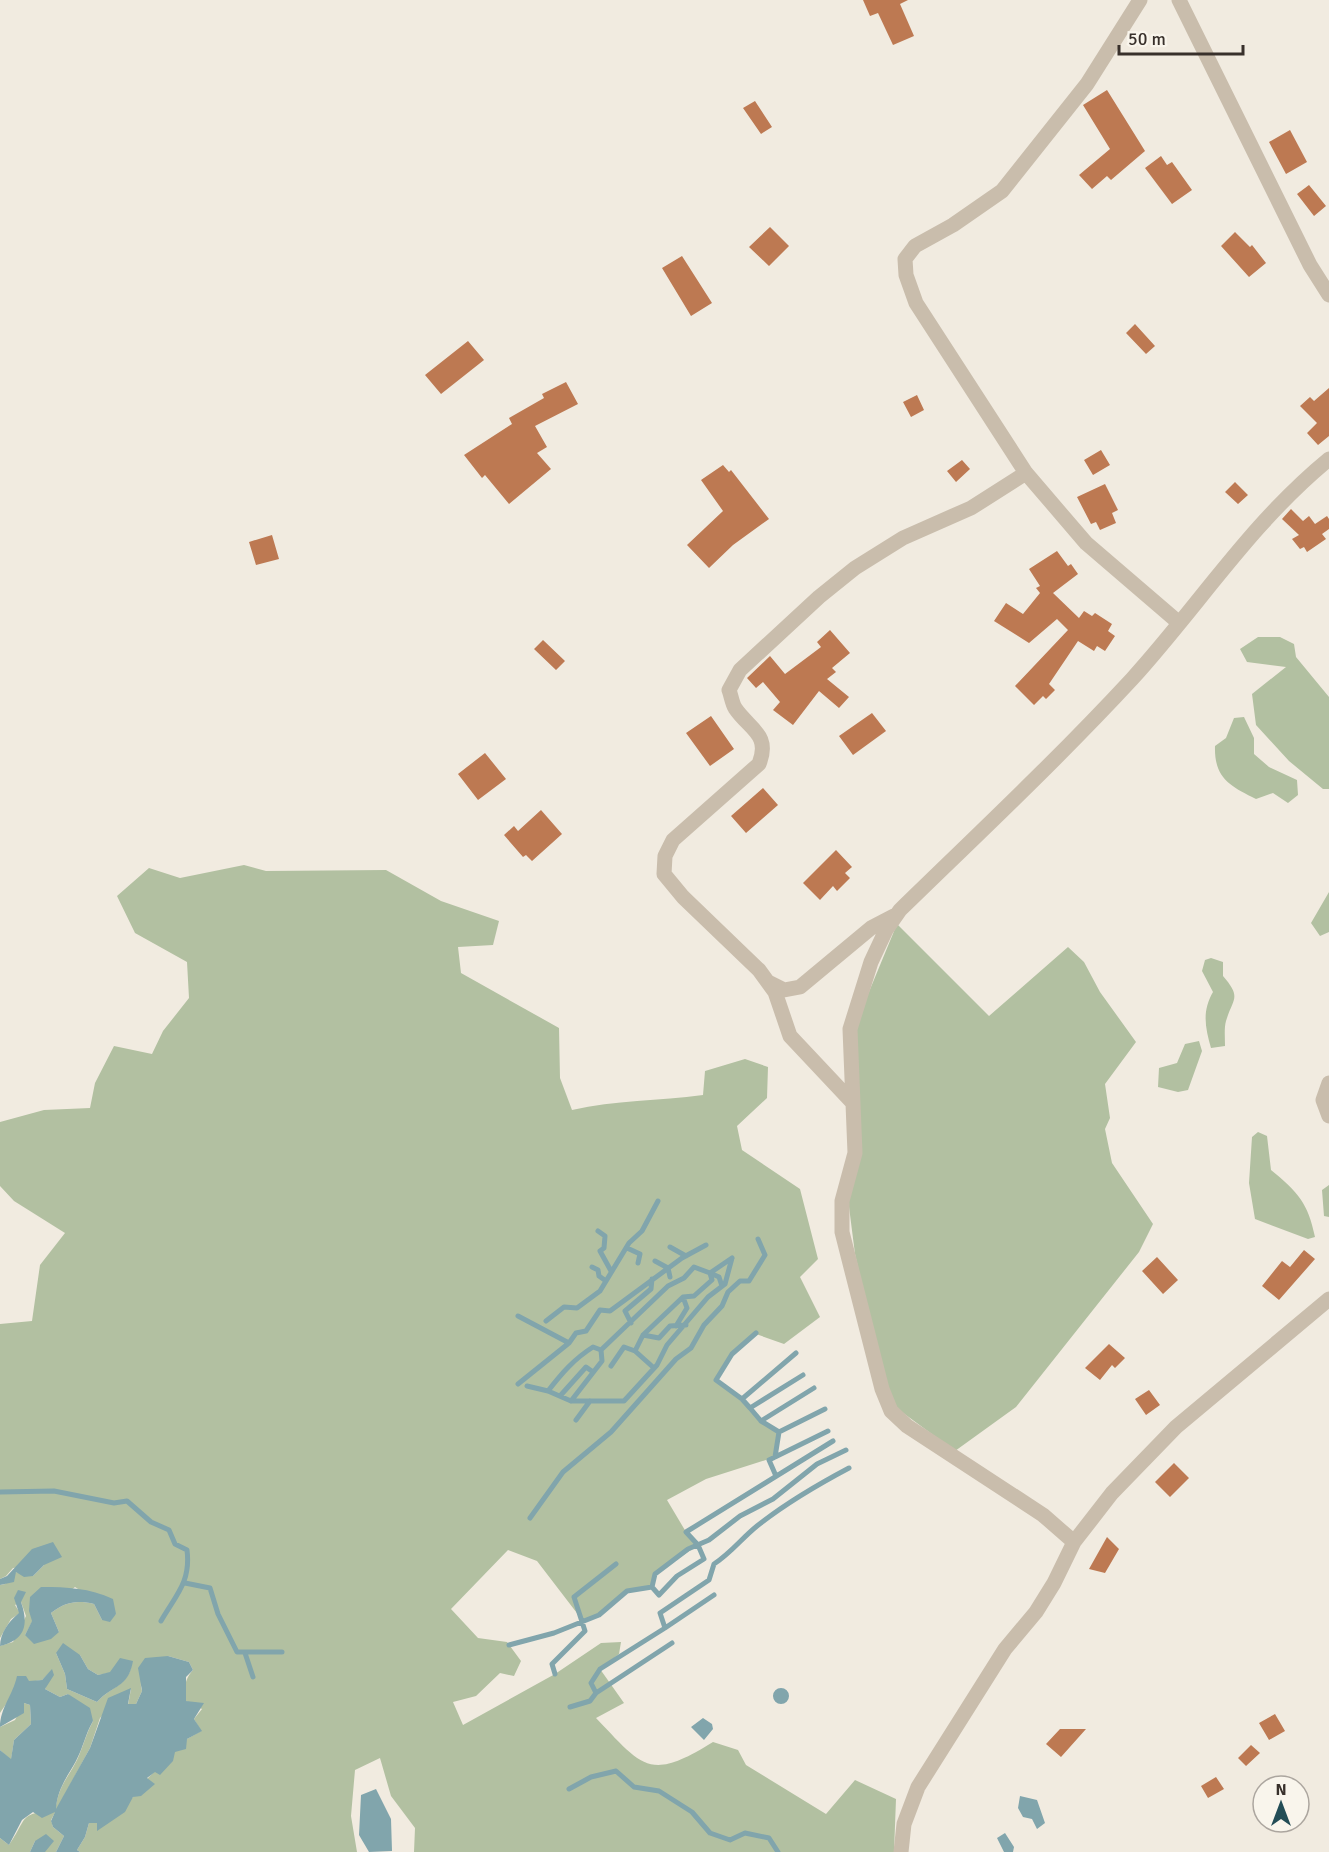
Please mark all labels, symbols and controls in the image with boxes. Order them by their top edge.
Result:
scale bar [1119,18,1244,56]
text: 50 m [1128,28,1166,50]
north arrow [1251,1774,1311,1834]
text: N [1275,1780,1287,1800]

